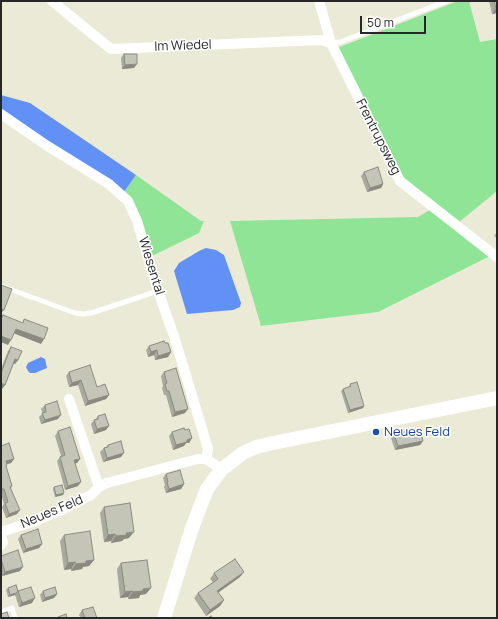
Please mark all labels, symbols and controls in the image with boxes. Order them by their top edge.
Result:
scale bar [362,8,428,34]
text: 50 m [367,14,394,31]
street label: Im Wiedel [154,37,212,55]
street label: Frentrupsweg [352,96,404,178]
street label: Wiesental [135,235,167,297]
place label: Neues Feld [384,424,450,440]
marker: Neues Feld [371,427,381,437]
street label: Neues Feld [19,492,85,532]

